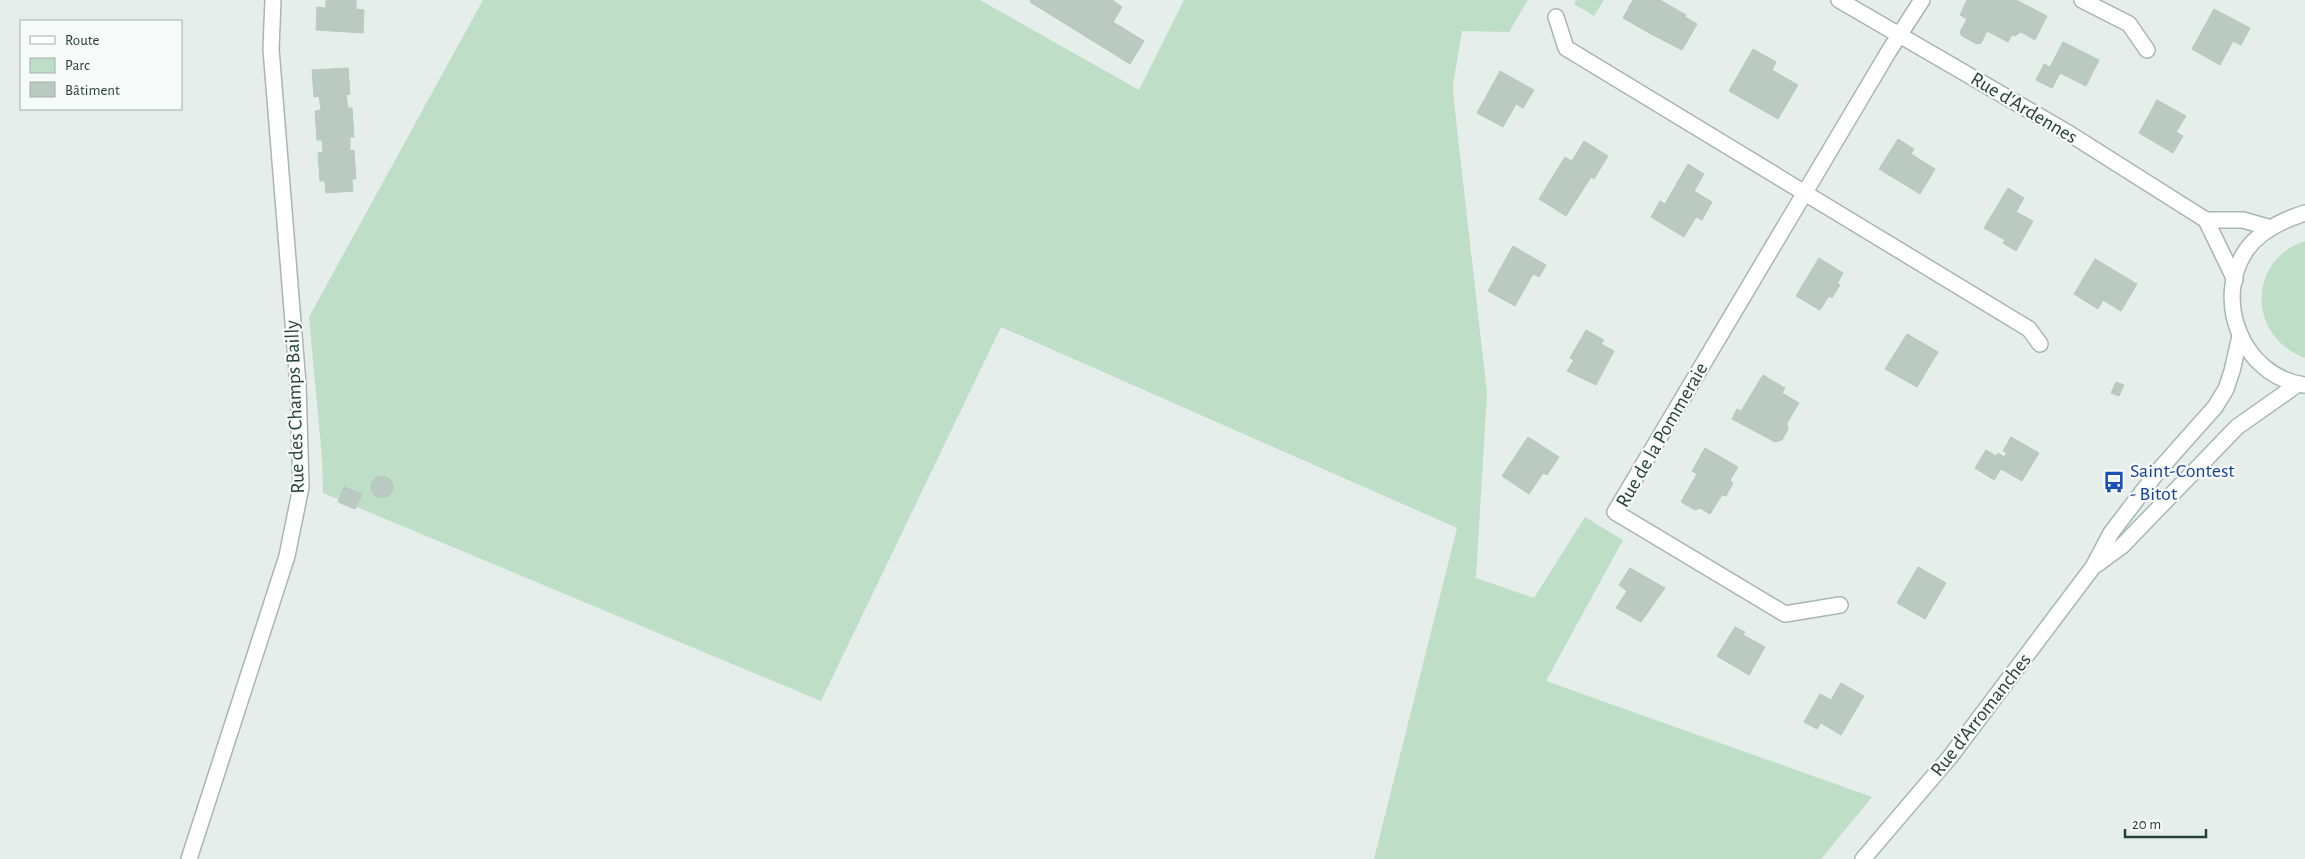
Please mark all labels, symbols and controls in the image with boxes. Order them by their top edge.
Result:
legend [20,20,182,110]
text: Route [65,33,99,48]
text: Parc [65,58,90,73]
street label: Rue d'Ardennes [1967,68,2081,148]
text: Bâtiment [65,83,120,98]
street label: Rue des Champs Bailly [282,319,308,494]
street label: Rue de la Pommeraie [1612,359,1712,511]
place label: Saint-Contest - Bitot [2130,461,2235,504]
bus stop icon: Saint-Contest - Bitot [2101,469,2127,495]
street label: Rue d'Arromanches [1927,650,2035,780]
scale bar [2125,806,2206,838]
text: 20 m [2132,817,2161,832]

